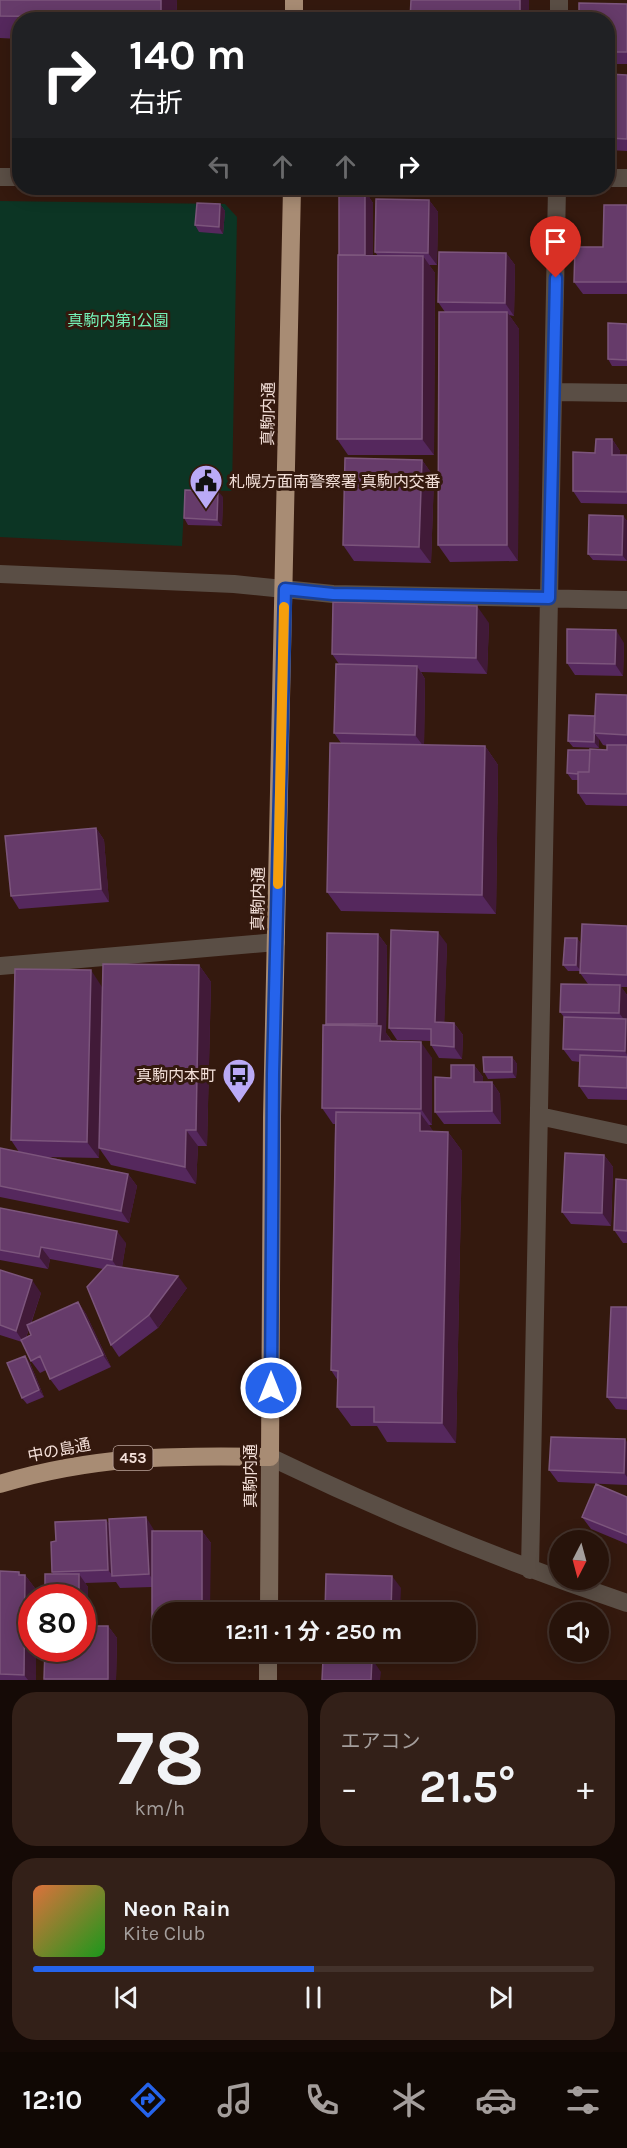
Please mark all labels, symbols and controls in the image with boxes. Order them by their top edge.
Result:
text: 140 m [129,30,246,80]
icon: right [30,36,108,114]
text: 右折 [129,87,183,119]
icon: left [203,150,236,183]
icon: ahead [266,150,299,183]
icon: ahead [329,150,362,183]
icon: right [392,150,425,183]
pin [530,216,581,278]
icon: arrive [539,225,572,258]
park label: 真駒内第1公園 [67,311,169,330]
street label: 真駒内通 [258,382,278,446]
public building icon: 札幌方面南警察署 真駒内交番 [188,463,224,510]
place label: 札幌方面南警察署 真駒内交番 [229,472,441,491]
street label: 真駒内通 [248,867,268,931]
bus stop icon: 真駒内本町 [221,1057,257,1104]
place label: 真駒内本町 [136,1066,216,1085]
position arrow [239,1356,303,1420]
street label: 中の島通 [26,1435,92,1465]
street label: 真駒内通 [241,1444,260,1508]
road number: 453 [114,1446,152,1470]
north arrow [549,1530,609,1590]
map controls [549,1530,609,1662]
speed limit sign: 80 [18,1584,96,1662]
button: sound [549,1602,609,1662]
text: 12:11 · 1 分 · 250 m [226,1619,402,1645]
text: 78 [115,1712,204,1804]
text: エアコン [341,1730,421,1753]
text: 21.5° [419,1761,516,1813]
text: − [341,1769,358,1807]
text: + [577,1769,594,1807]
text: km/h [134,1797,185,1820]
text: Neon Rain [123,1896,230,1922]
text: Kite Club [123,1922,205,1945]
icon: previous [110,1981,143,2014]
icon: pause [297,1981,330,2014]
icon: next [484,1981,517,2014]
icon: directions [127,2079,169,2121]
icon: music [214,2079,256,2121]
icon: phone [301,2079,343,2121]
icon: climate [388,2079,430,2121]
icon: car [475,2079,517,2121]
icon: filters [562,2079,604,2121]
text: 12:10 [23,2084,82,2116]

